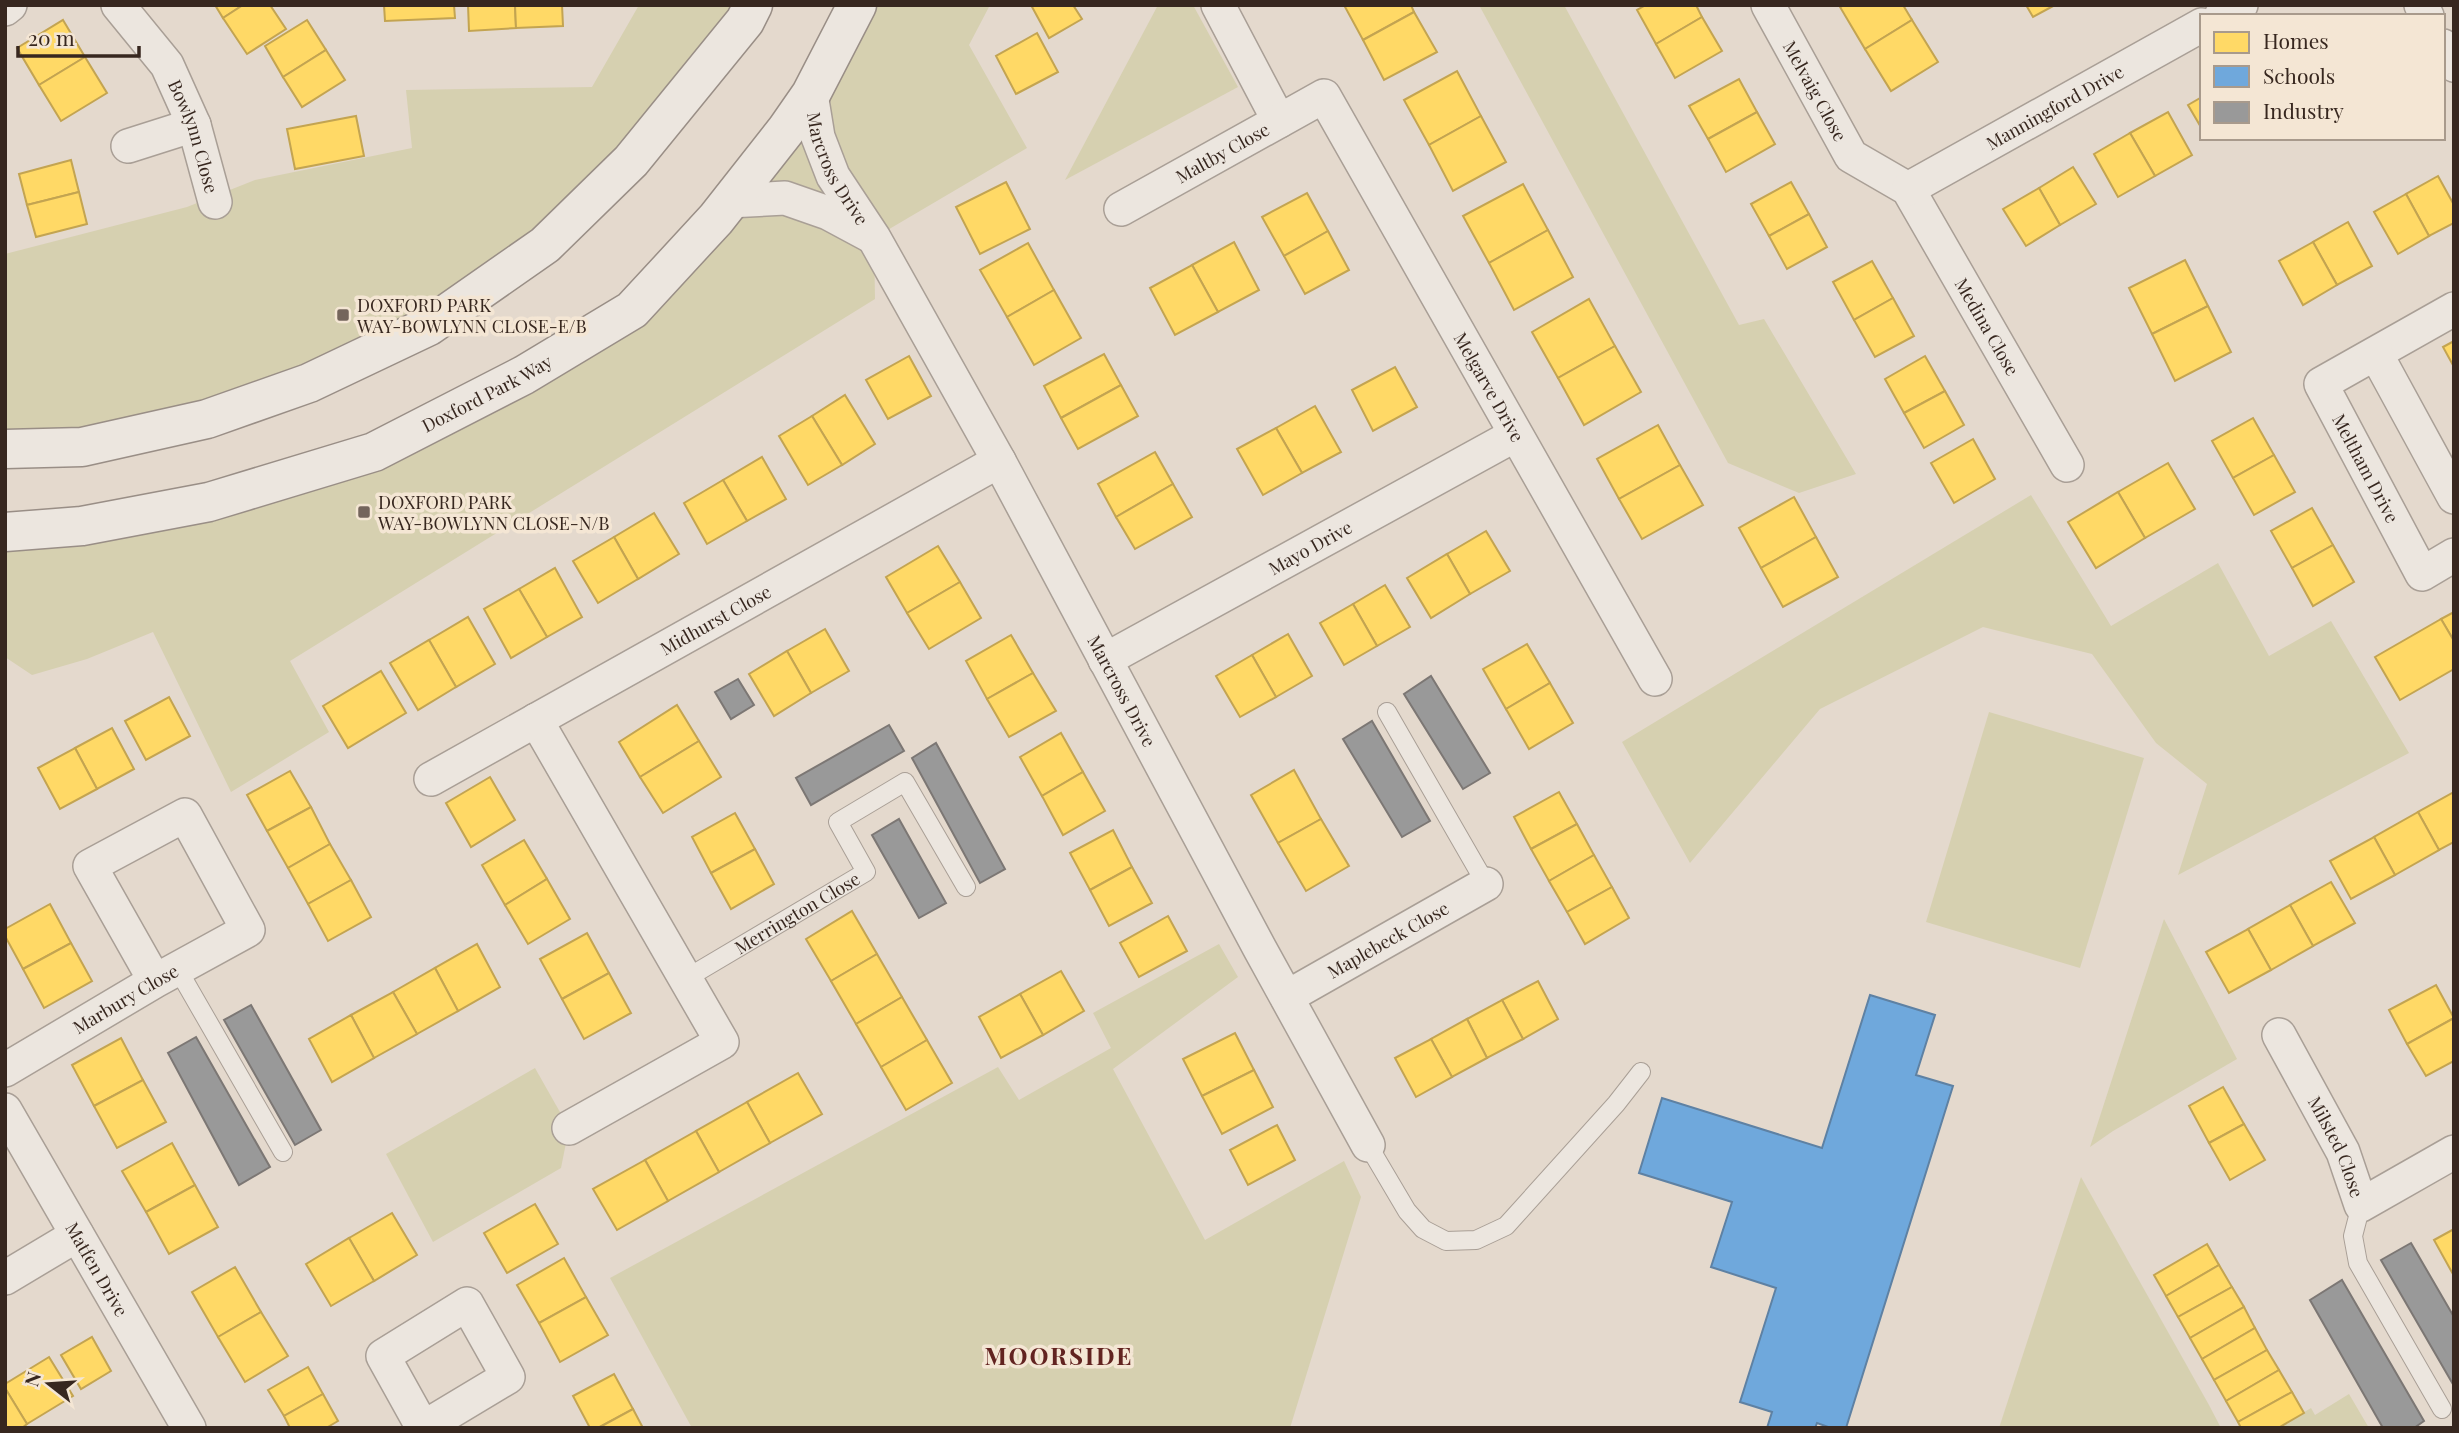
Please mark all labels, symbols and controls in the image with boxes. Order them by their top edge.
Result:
scale bar [18,14,138,58]
legend [2200,14,2445,140]
text: 20 m [28,23,75,51]
text: Homes [2263,26,2329,54]
street label: Melvaig Close [1778,36,1852,145]
street label: Manningford Drive [1982,59,2128,155]
text: Schools [2263,61,2335,89]
street label: Bowlynn Close [163,76,224,196]
text: Industry [2263,96,2344,124]
street label: Marcross Drive [802,110,874,230]
street label: Maltby Close [1171,117,1273,188]
street label: Medina Close [1950,274,2025,380]
place label: DOXFORD PARK WAY-BOWLYNN CLOSE-E/B [356,293,587,338]
marker: DOXFORD PARK WAY-BOWLYNN CLOSE-E/B [335,307,351,323]
street label: Melgarve Drive [1449,328,1530,446]
street label: Doxford Park Way [418,349,556,438]
street label: Meltham Drive [2327,410,2405,527]
place label: DOXFORD PARK WAY-BOWLYNN CLOSE-N/B [377,490,609,535]
marker: DOXFORD PARK WAY-BOWLYNN CLOSE-N/B [356,504,372,520]
street label: Mayo Drive [1264,515,1356,580]
street label: Midhurst Close [656,579,775,660]
street label: Marcross Drive [1082,631,1162,751]
street label: Merrington Close [730,866,864,959]
street label: Maplebeck Close [1323,896,1453,984]
street label: Marbury Close [68,959,182,1039]
street label: Milsted Close [2303,1092,2370,1200]
street label: Matfen Drive [60,1218,134,1321]
district label: MOORSIDE [984,1339,1134,1371]
north arrow [14,1349,84,1419]
text: N [17,1368,46,1389]

